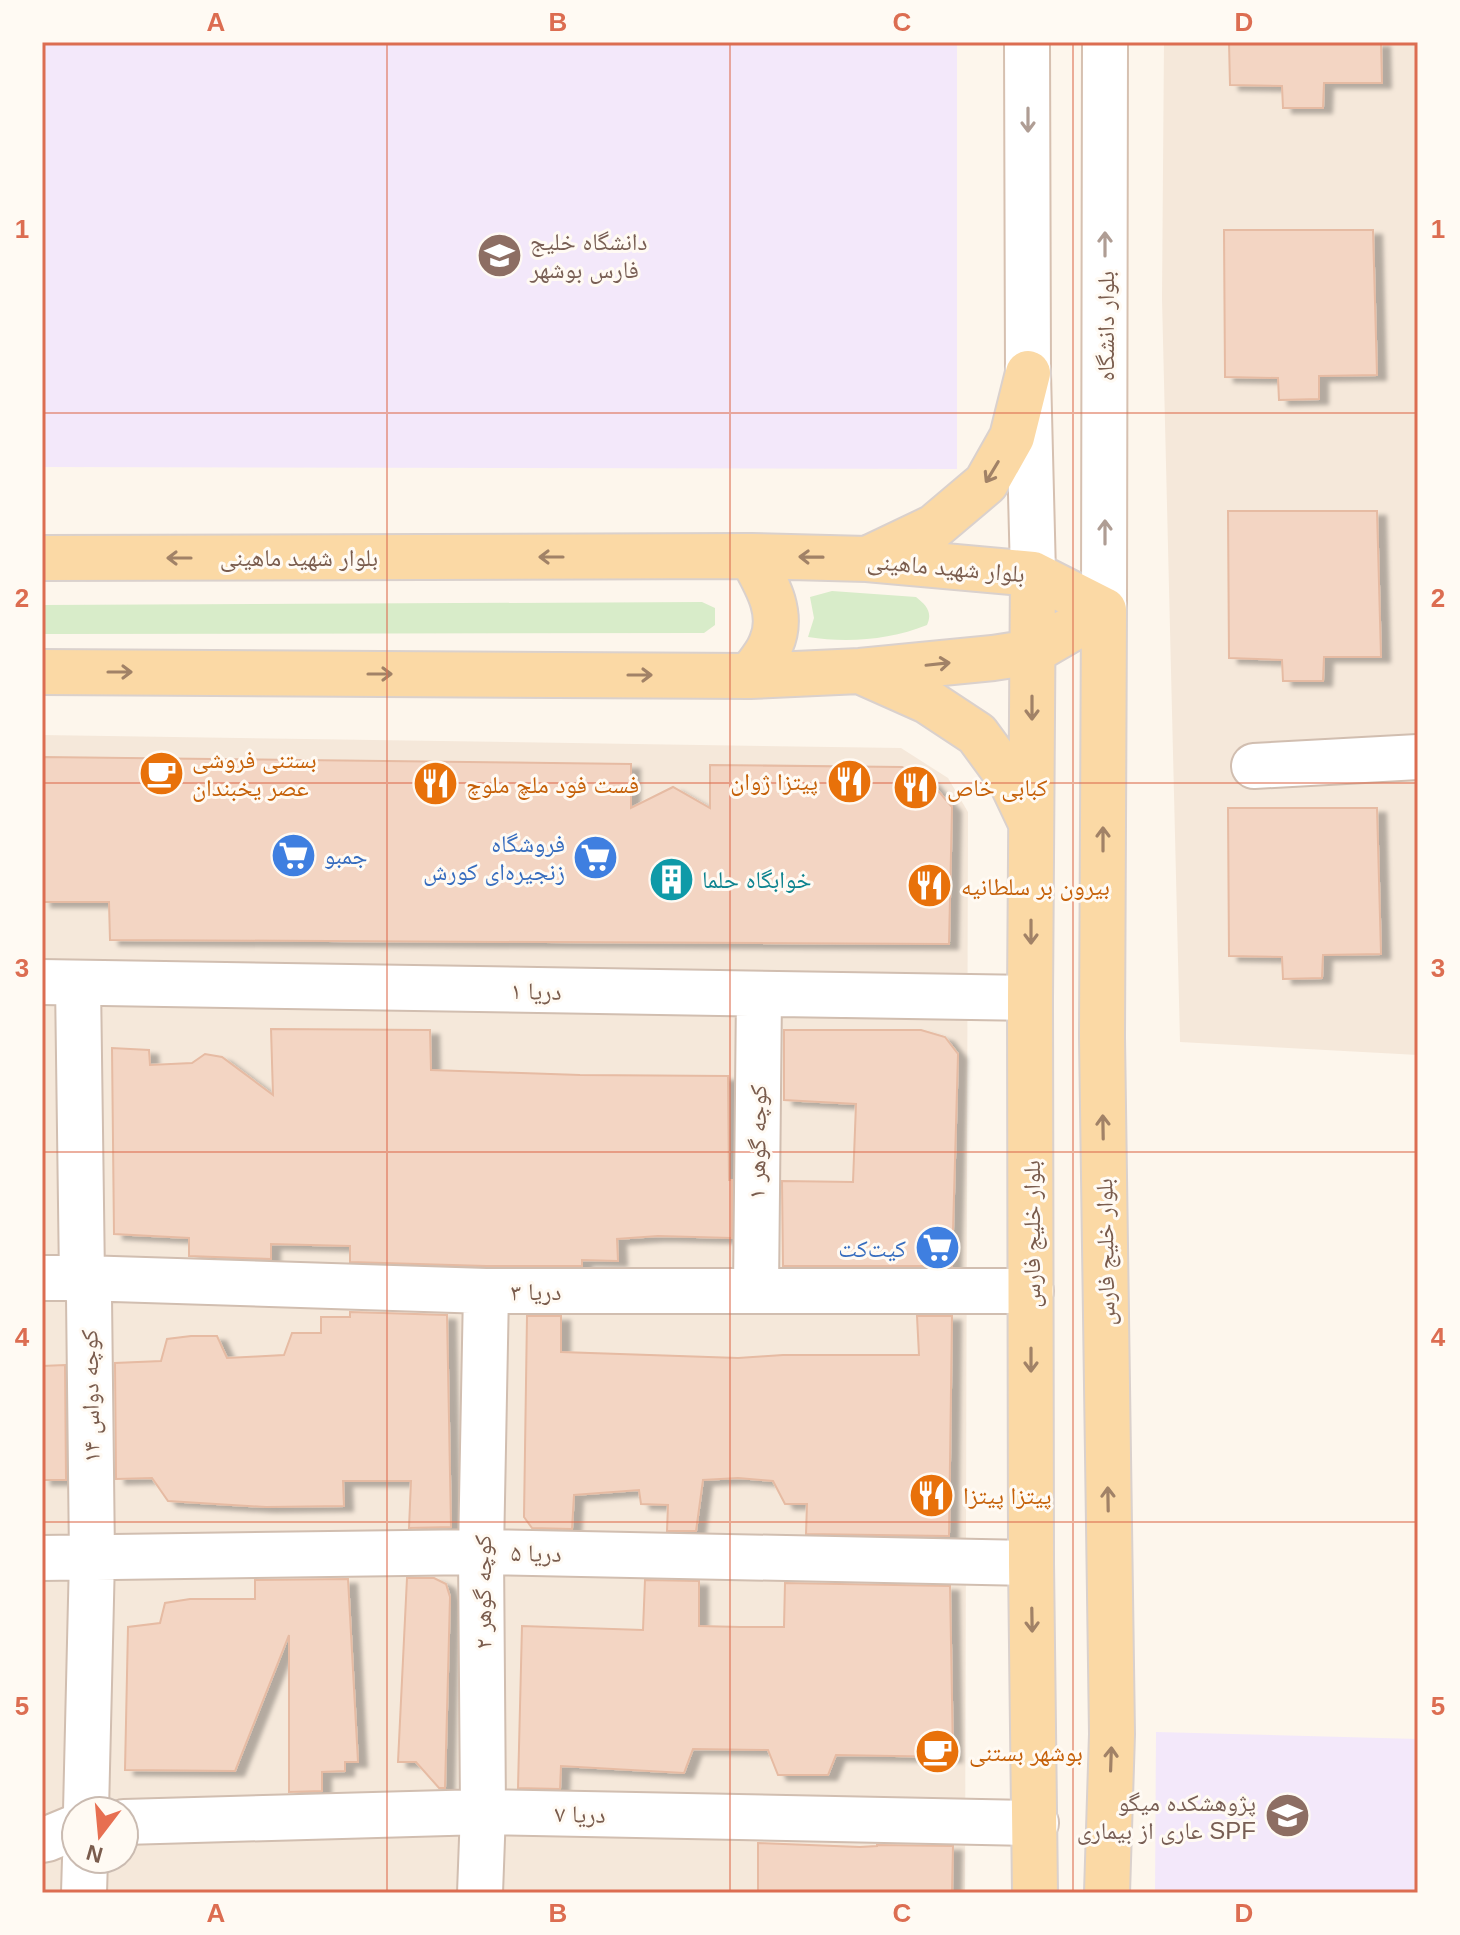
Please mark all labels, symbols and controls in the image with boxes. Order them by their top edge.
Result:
text: A [207,7,226,37]
text: B [549,7,567,37]
text: C [893,7,912,37]
text: D [1235,7,1253,37]
one-way arrow [1020,106,1036,133]
text: 1 [15,214,29,244]
text: 1 [1431,214,1445,244]
place label: دانشگاه خلیج فارس بوشهر [529,228,647,284]
school or university icon: دانشگاه خلیج فارس بوشهر [475,231,523,279]
one-way arrow [1097,231,1113,258]
street label: بلوار دانشگاه [1092,271,1119,381]
one-way arrow [984,460,1000,483]
one-way arrow [1097,519,1113,546]
street label: بلوار شهید ماهینی [220,544,378,572]
street label: بلوار شهید ماهینی [866,547,1026,588]
one-way arrow [538,549,565,564]
one-way arrow [166,550,193,566]
one-way arrow [798,550,825,565]
text: 2 [15,583,29,613]
text: 2 [1431,583,1445,613]
one-way arrow [924,656,950,671]
one-way arrow [106,664,133,680]
one-way arrow [366,666,393,682]
one-way arrow [626,667,653,683]
one-way arrow [1024,694,1040,721]
place label: بستنی فروشی عصر یخبندان [192,746,317,802]
cafe icon: بستنی فروشی عصر یخبندان [137,749,185,797]
restaurant icon: پیتزا ژوان [825,757,873,805]
restaurant icon: فست فود ملچ ملوچ [411,760,459,808]
restaurant icon: کبابی خاص [892,763,940,811]
place label: پیتزا ژوان [730,768,818,796]
place label: فست فود ملچ ملوچ [466,771,639,800]
place label: کبابی خاص [947,774,1047,802]
one-way arrow [1095,826,1111,853]
place label: فروشگاه زنجیره‌ای کورش [423,830,565,886]
supermarket icon: جمبو [269,831,317,879]
supermarket icon: فروشگاه زنجیره‌ای کورش [572,833,620,881]
place label: جمبو [324,842,367,869]
building icon: خوابگاه حلما [647,855,695,903]
restaurant icon: بیرون بر سلطانیه [906,862,954,910]
place label: خوابگاه حلما [702,866,811,893]
place label: بیرون بر سلطانیه [961,873,1110,901]
one-way arrow [1023,918,1039,945]
text: 3 [15,953,29,983]
text: 3 [1431,953,1445,983]
street label: دریا ۱ [510,977,562,1005]
street label: کوچه گوهر ۱ [743,1084,772,1199]
one-way arrow [1095,1114,1111,1141]
street label: بلوار خلیج‌ فارس [1018,1160,1047,1308]
street label: بلوار خلیج ‌فارس [1090,1178,1122,1326]
supermarket icon: کیت‌کت [913,1224,961,1272]
place label: کیت‌کت [838,1235,906,1262]
street label: دریا ۳ [511,1278,561,1305]
text: 4 [15,1322,30,1352]
text: 4 [1431,1322,1446,1352]
street label: کوچه دواس ۱۴ [75,1329,106,1463]
one-way arrow [1023,1346,1039,1373]
restaurant icon: پیتزا پیتزا [908,1471,956,1519]
place label: پیتزا پیتزا [963,1482,1052,1510]
one-way arrow [1100,1486,1116,1513]
street label: کوچه گوهر ۲ [469,1535,496,1649]
street label: دریا ۵ [510,1539,562,1567]
one-way arrow [1024,1606,1040,1633]
text: 5 [15,1691,29,1721]
text: 5 [1431,1691,1445,1721]
cafe icon: بوشهر بستنی [914,1728,962,1776]
place label: بوشهر بستنی [969,1739,1083,1767]
one-way arrow [1103,1746,1118,1773]
place label: پژوهشکده میگو عاری از بیماری SPF [1077,1789,1256,1845]
school or university icon: پژوهشکده میگو عاری از بیماری SPF [1263,1792,1311,1840]
north arrow [60,1795,140,1875]
street label: دریا ۷ [554,1800,606,1828]
text: N [84,1840,106,1868]
text: A [207,1898,226,1928]
text: B [549,1898,567,1928]
text: C [893,1898,912,1928]
text: D [1235,1898,1253,1928]

